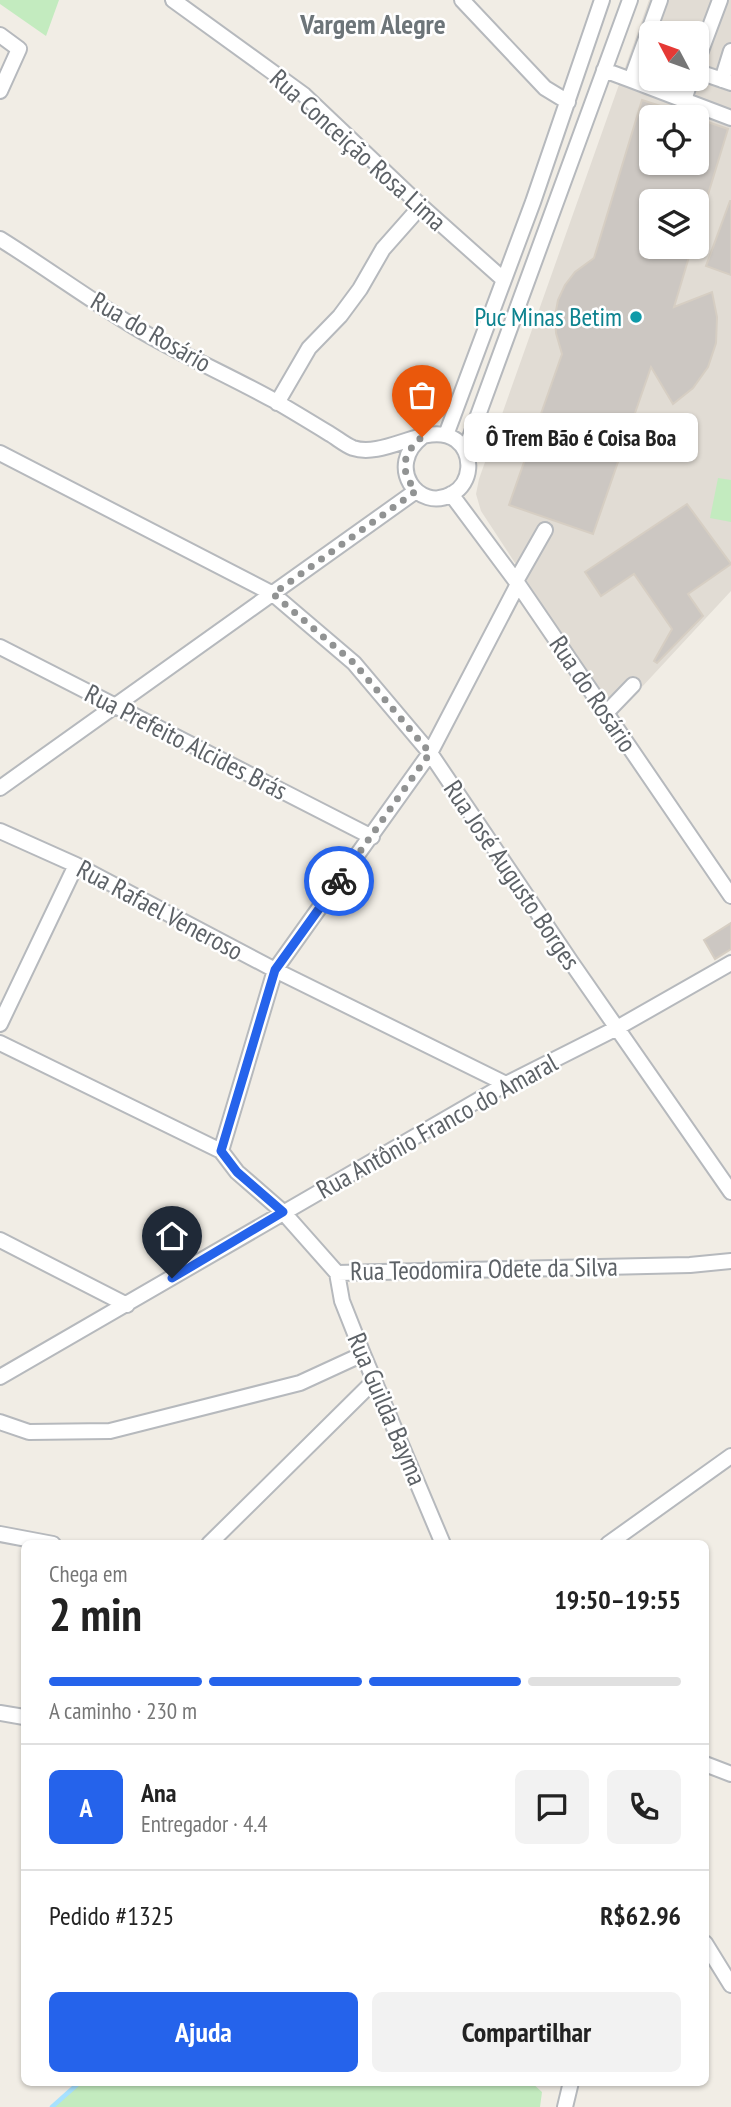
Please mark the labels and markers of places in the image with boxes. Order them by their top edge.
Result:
place label: Puc Minas Betim [474,300,622,333]
marker: Puc Minas Betim [628,309,644,325]
pin [392,365,452,437]
callout: Ô Trem Bão é Coisa Boa [464,412,698,462]
pin [142,1206,202,1278]

